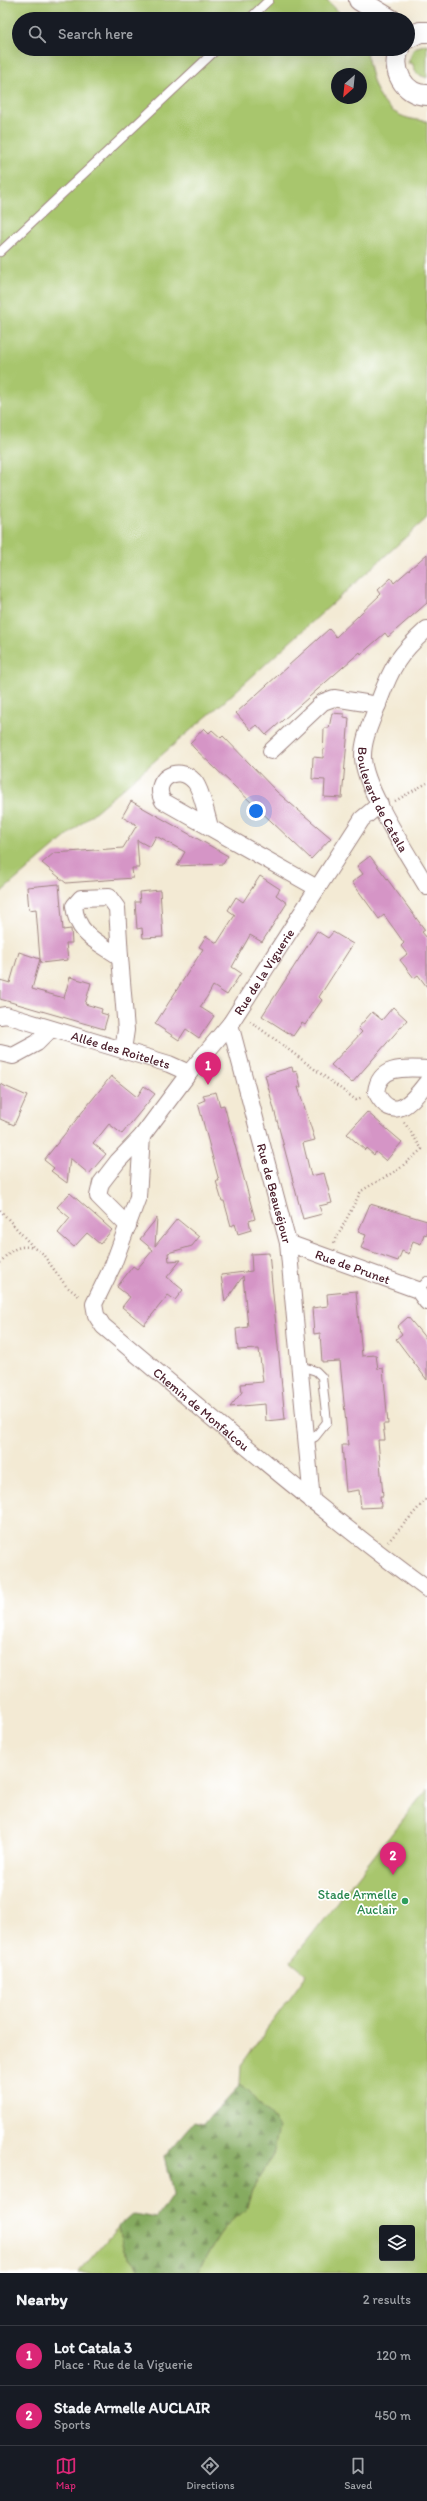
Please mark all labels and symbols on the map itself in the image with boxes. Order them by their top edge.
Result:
north arrow [331,68,367,104]
street label: Boulevard de Catala [355,746,411,855]
your location [246,801,266,821]
street label: Rue de la Viguerie [231,926,297,1018]
street label: Allée des Roitelets [69,1028,172,1072]
pin: 1 [195,1052,221,1085]
street label: Rue de Beauséjour [254,1142,295,1246]
street label: Rue de Prunet [313,1247,392,1287]
street label: Chemin de Monfalcou [150,1365,252,1454]
pin: 2 [380,1842,406,1875]
place label: Stade Armelle Auclair [318,1887,398,1917]
marker: Stade Armelle Auclair [400,1896,410,1906]

